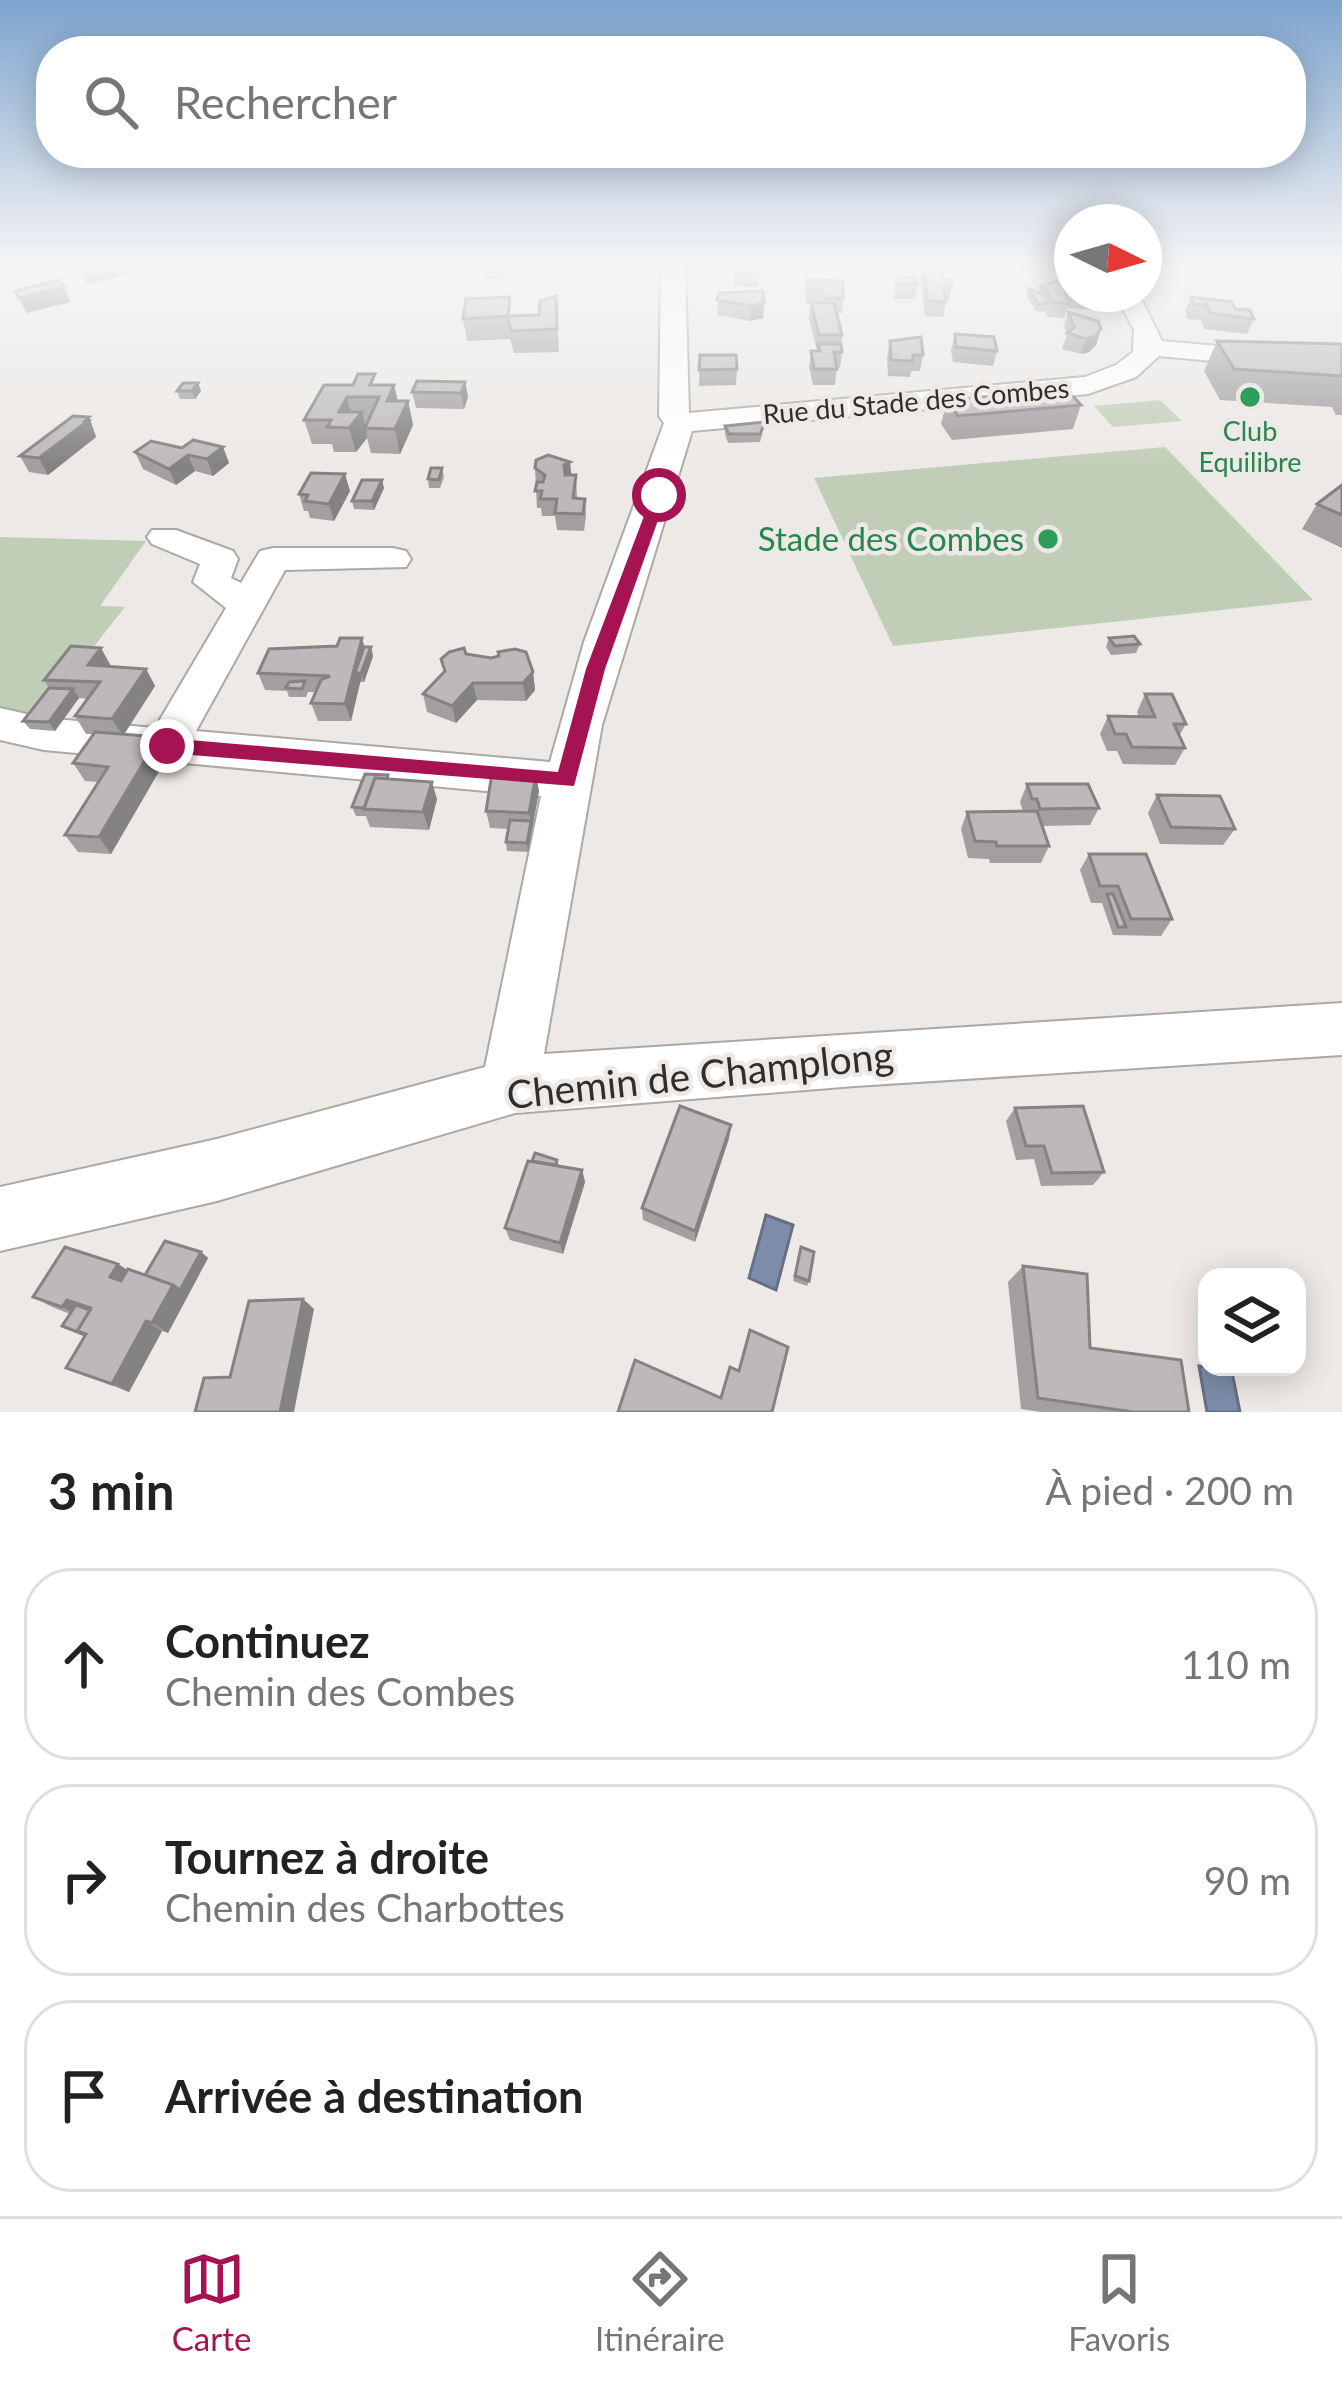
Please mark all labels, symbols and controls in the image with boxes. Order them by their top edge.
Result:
search box [36,36,1306,168]
icon: search [78,69,144,135]
text: Rechercher [174,75,397,129]
north arrow [1054,204,1162,312]
street label: Rue du Stade des Combes [761,371,1070,430]
marker: Club Equilibre [1237,384,1263,410]
place label: Club Equilibre [1198,414,1302,478]
route start [632,468,686,522]
place label: Stade des Combes [758,518,1024,558]
marker: Stade des Combes [1035,526,1061,552]
route end [140,719,194,773]
street label: Chemin de Champlong [504,1031,895,1117]
map controls [1198,1268,1306,1376]
button: layers [1198,1268,1306,1376]
text: 3 min [48,1460,174,1521]
text: À pied · 200 m [1045,1467,1294,1513]
text: Continuez [165,1614,370,1668]
icon: ahead [51,1631,117,1697]
text: 110 m [1181,1641,1291,1687]
text: Chemin des Combes [165,1668,515,1714]
text: Tournez à droite [165,1830,489,1884]
icon: right [51,1847,117,1913]
text: 90 m [1204,1857,1291,1903]
text: Chemin des Charbottes [165,1884,565,1930]
icon: arrive [51,2063,117,2129]
text: Arrivée à destination [165,2069,583,2123]
tab: Carte [172,2246,251,2358]
tab: Itinéraire [595,2246,725,2358]
tab: Favoris [1068,2246,1170,2358]

